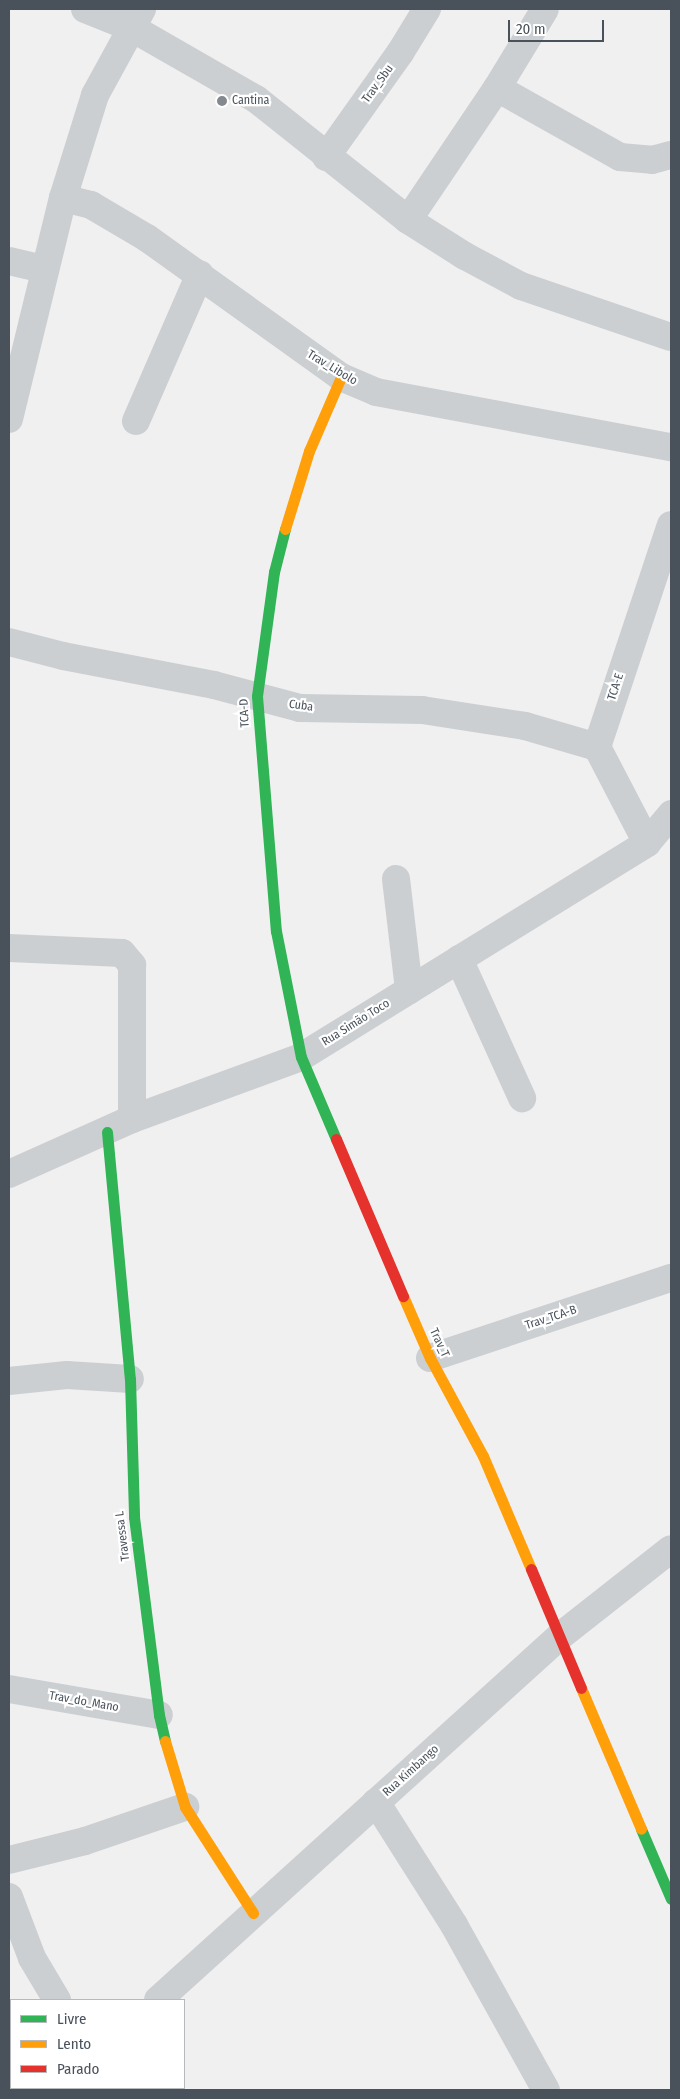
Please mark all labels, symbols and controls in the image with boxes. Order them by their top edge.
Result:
scale bar [510,10,606,42]
text: 20 m [516,20,546,38]
street label: Trav_Sbu [359,62,397,106]
place label: Cantina [232,94,269,108]
marker: Cantina [216,95,228,107]
street label: Trav_Libolo [304,347,360,389]
street label: TCA-E [605,672,627,702]
street label: Cuba [288,697,314,715]
street label: TCA-D [237,698,253,728]
street label: Rua Simão Toco [319,996,393,1050]
street label: Trav_TCA-B [523,1303,579,1333]
street label: Trav_T [426,1326,452,1360]
street label: Travessa L [113,1510,133,1562]
street label: Trav_do_Mano [48,1689,120,1715]
street label: Rua Kimbango [380,1742,442,1800]
legend [10,1999,185,2089]
text: Livre [57,2010,86,2028]
text: Lento [57,2035,91,2053]
text: Parado [57,2060,99,2078]

